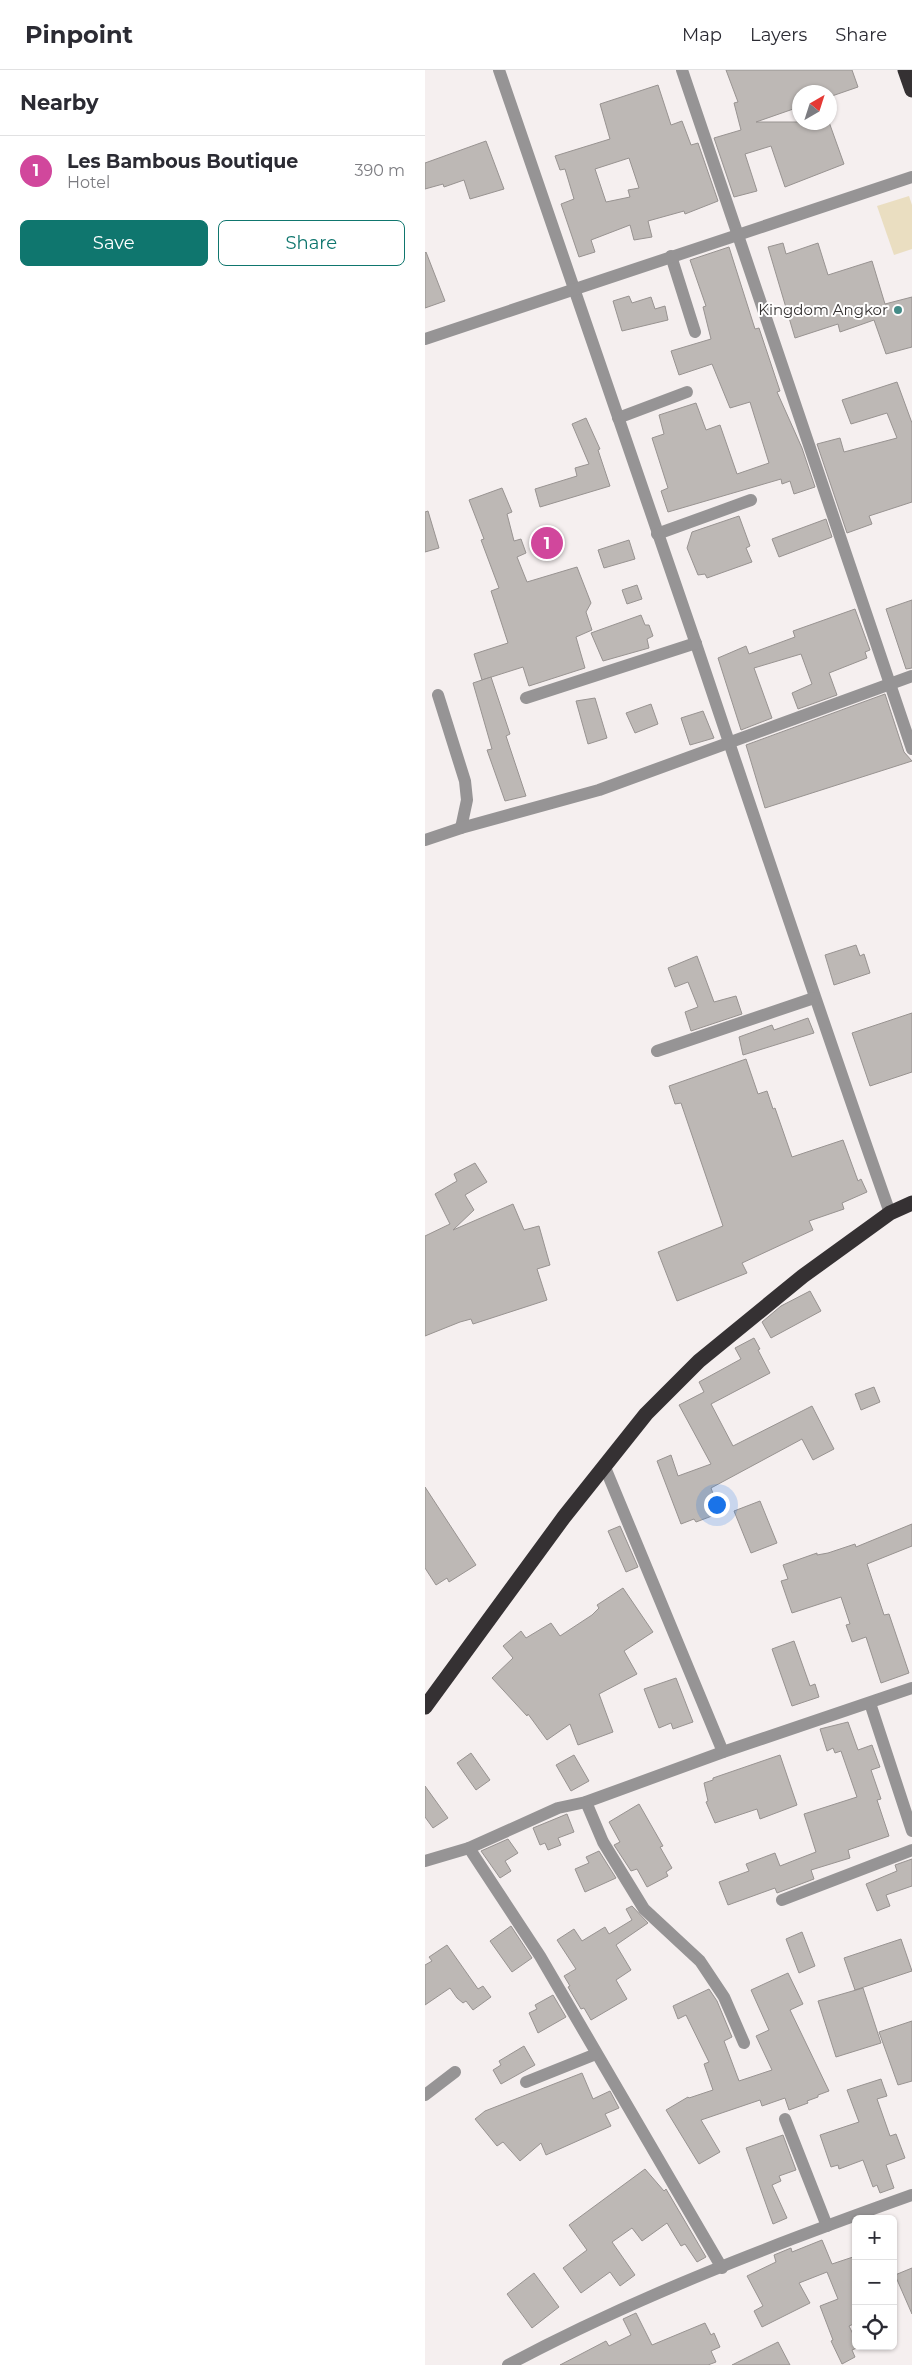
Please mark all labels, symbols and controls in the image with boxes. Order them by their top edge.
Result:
text: Pinpoint [25,20,133,49]
text: Map [682,24,722,46]
text: Layers [750,24,807,46]
text: Share [835,24,887,46]
north arrow [792,85,837,130]
text: Nearby [20,90,99,115]
text: Les Bambous Boutique [67,150,298,173]
text: 1 [33,161,39,180]
text: 390 m [354,161,405,180]
text: Hotel [67,173,110,192]
button: Save [20,220,208,266]
button: Share [218,220,405,266]
place label: Kingdom Angkor [758,300,888,319]
marker: Kingdom Angkor [892,304,904,316]
pin: 1 [531,524,563,562]
your location [704,1492,730,1518]
map controls [852,2215,897,2350]
button: + [852,2215,897,2260]
button: − [852,2260,897,2305]
button: locate [852,2305,897,2350]

